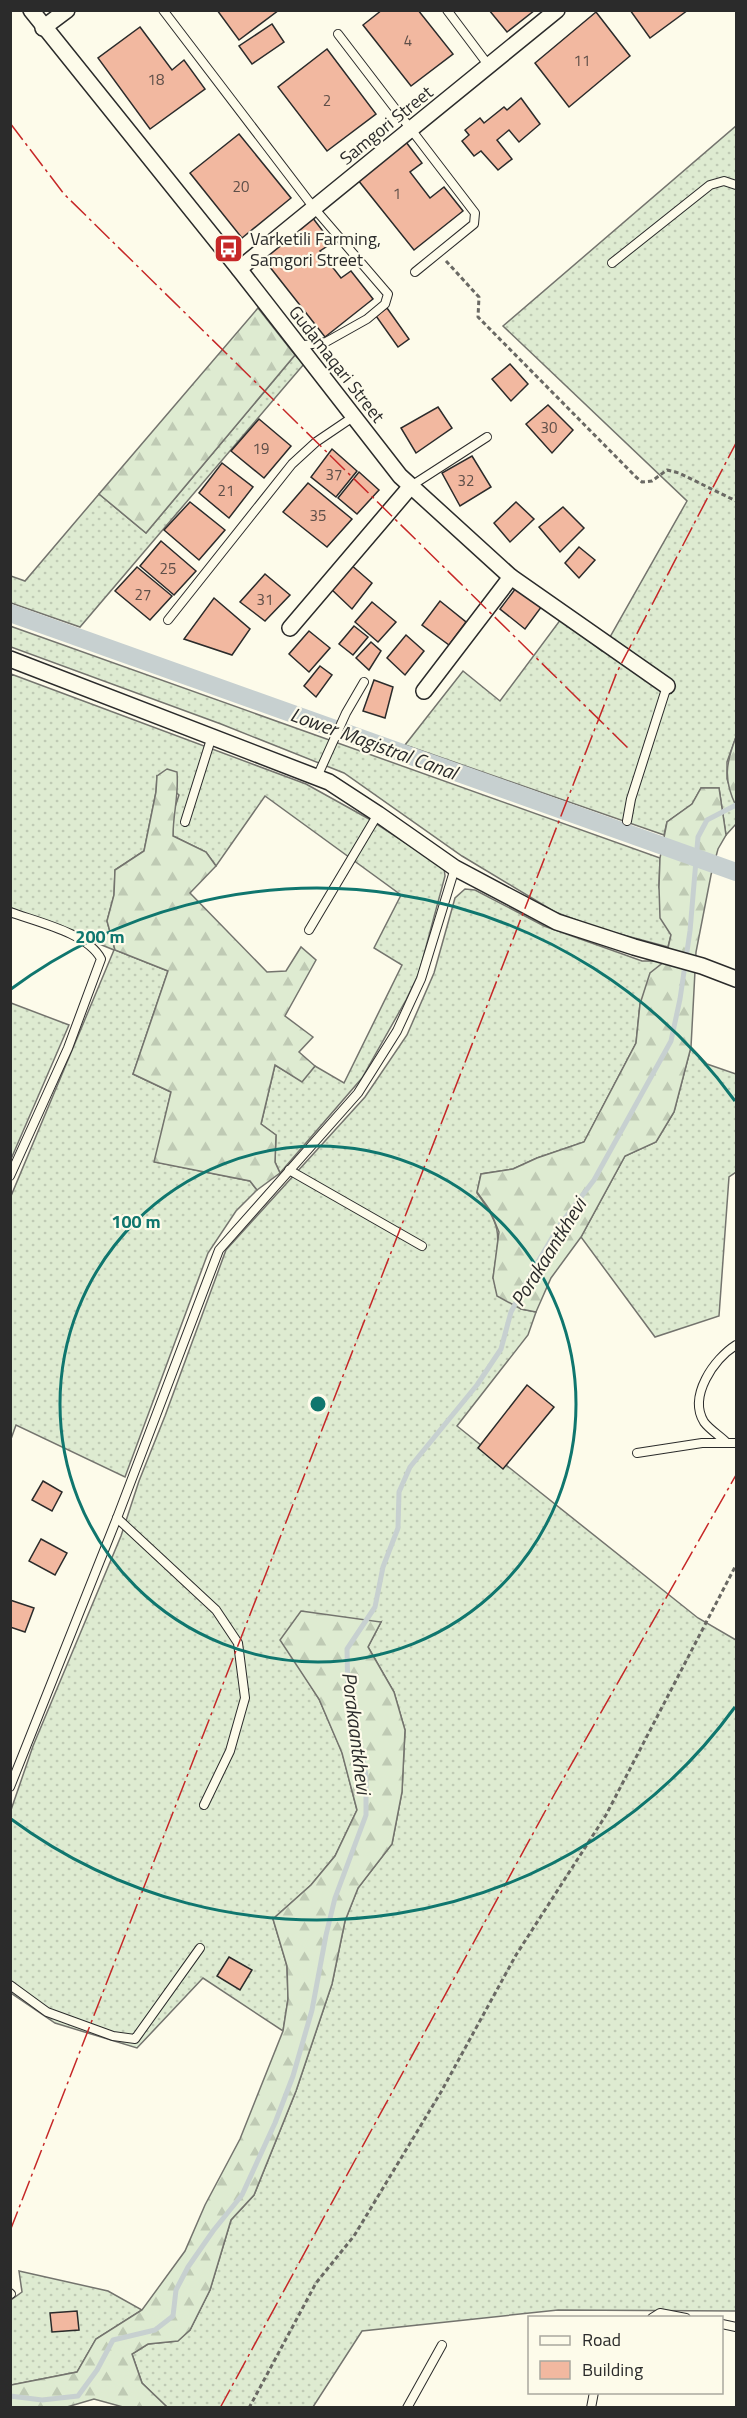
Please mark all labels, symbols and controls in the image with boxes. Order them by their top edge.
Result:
house number: 4 [404,29,412,52]
house number: 11 [574,49,590,72]
house number: 18 [148,68,164,91]
street label: Samgori Street [334,78,439,171]
house number: 2 [323,89,331,112]
house number: 20 [233,175,249,198]
house number: 1 [393,182,401,205]
place label: Varketili Farming, Samgori Street [250,225,381,273]
bus stop icon: Varketili Farming, Samgori Street [213,232,245,264]
street label: Gudamaqari Street [283,300,392,429]
house number: 30 [541,416,557,439]
house number: 19 [253,437,269,460]
house number: 37 [326,463,342,486]
house number: 32 [458,469,474,492]
house number: 21 [218,479,234,502]
house number: 35 [310,504,326,527]
house number: 25 [160,557,176,580]
house number: 27 [135,583,151,606]
house number: 31 [257,588,273,611]
water label: Lower Magistral Canal [286,698,464,788]
text: 200 m [75,923,125,950]
water label: Porakaantkhevi [502,1189,595,1312]
text: 100 m [111,1208,161,1235]
centre of rings [308,1394,328,1414]
water label: Porakaantkhevi [334,1670,380,1799]
legend [528,2316,723,2394]
text: Road [582,2326,621,2353]
text: Building [582,2356,643,2383]

